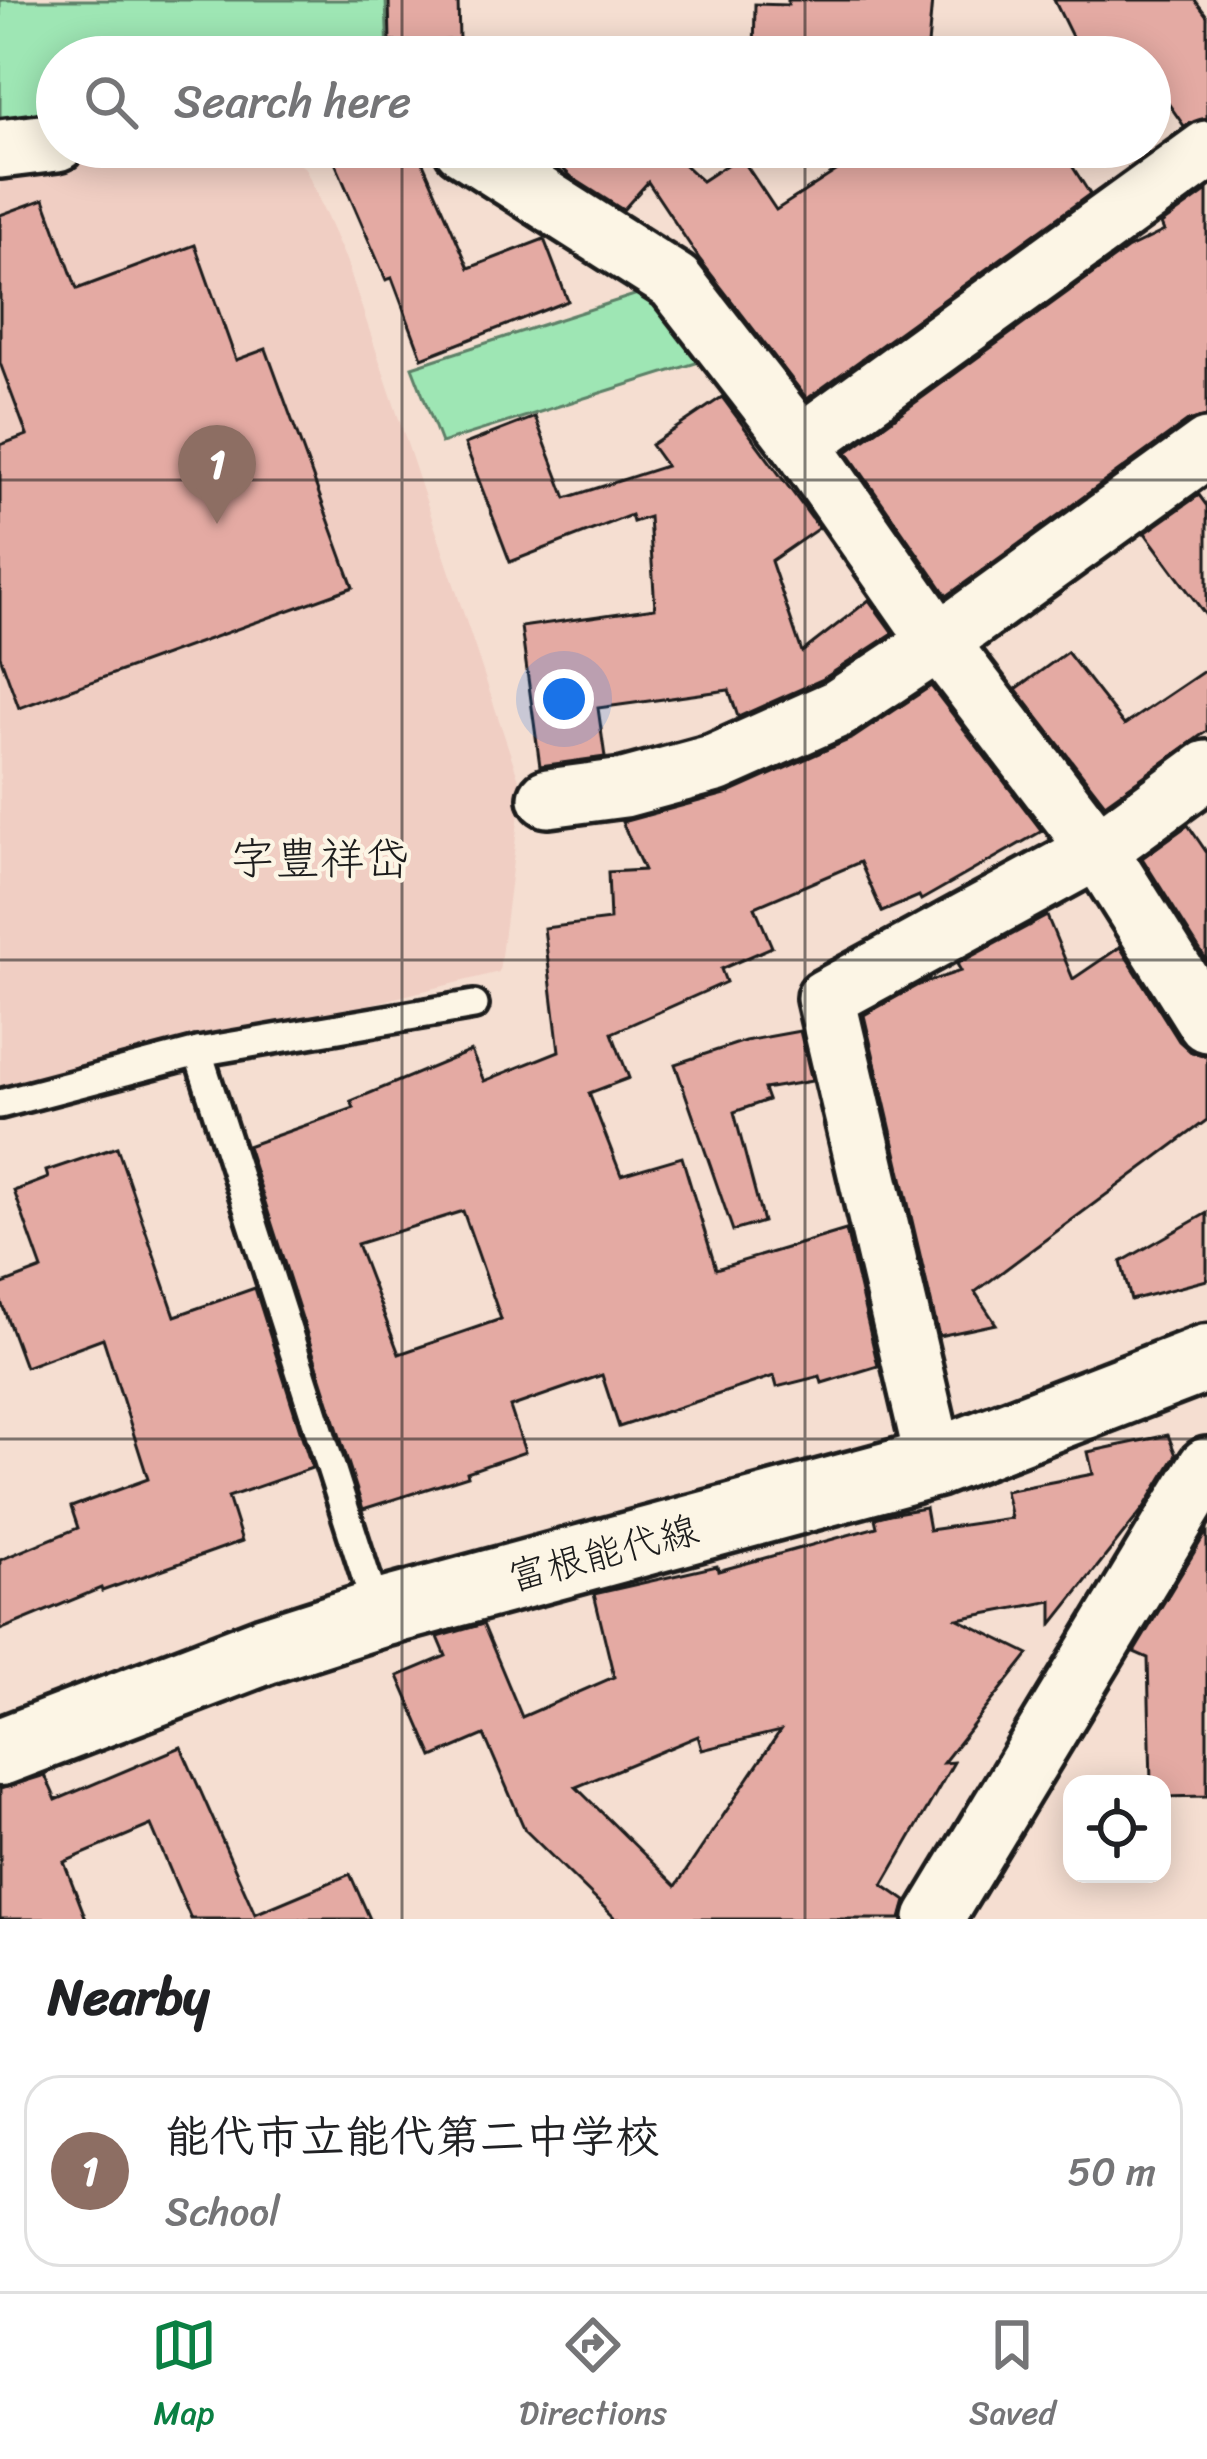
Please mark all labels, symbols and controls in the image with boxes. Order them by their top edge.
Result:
search box [36,36,1171,168]
text: Search here [174,62,411,142]
icon: search [78,69,144,135]
pin: 1 [178,425,256,524]
your location [534,669,594,729]
district label: 字豊祥岱 [230,819,410,899]
street label: 富根能代線 [500,1494,706,1612]
map controls [1063,1775,1171,1883]
button: locate [1063,1775,1171,1883]
text: Nearby [48,1952,209,2042]
text: 能代市立能代第二中学校 [165,2097,660,2177]
text: 1 [82,2137,98,2206]
text: 50 m [1067,2137,1156,2206]
text: School [165,2177,280,2246]
tab: Map [151,2312,217,2442]
tab: Directions [519,2312,667,2442]
tab: Saved [969,2312,1056,2442]

